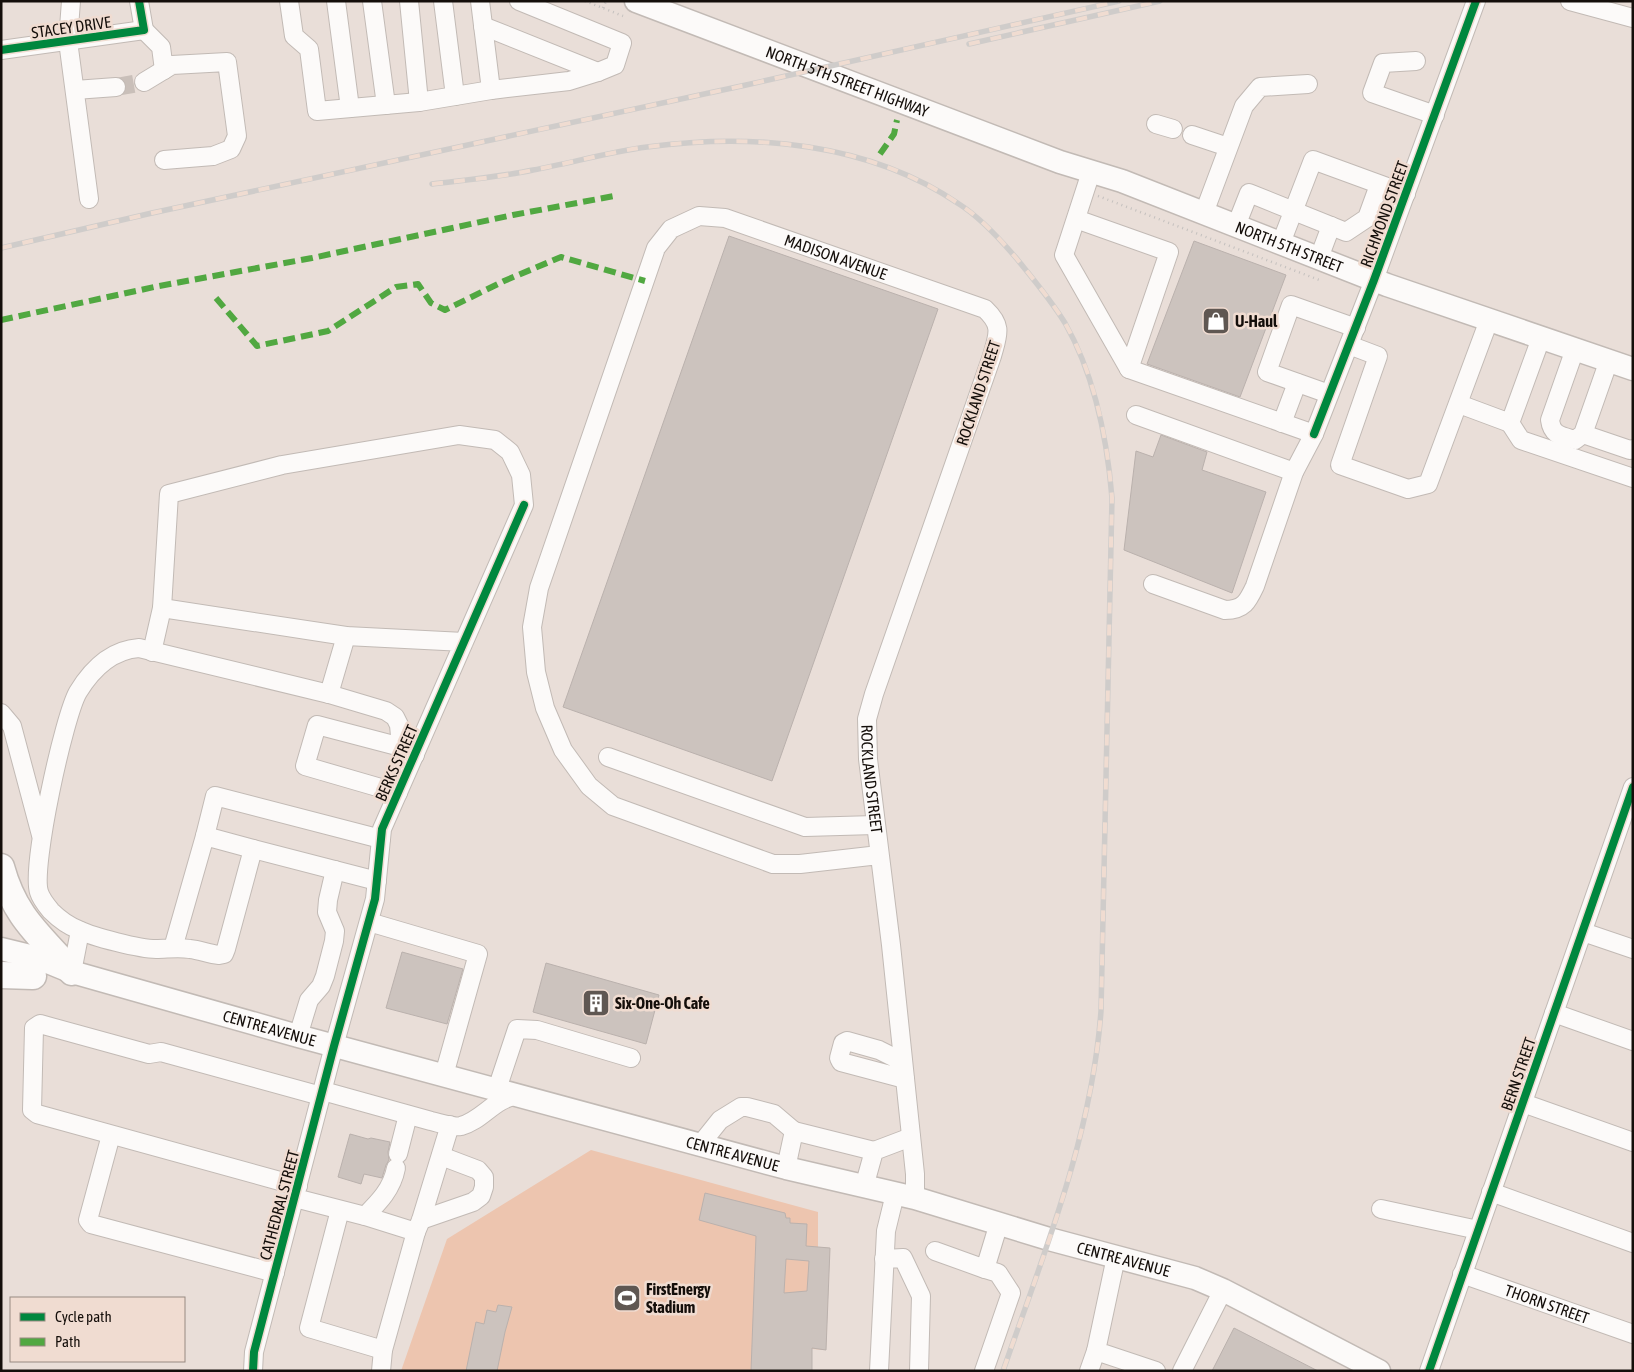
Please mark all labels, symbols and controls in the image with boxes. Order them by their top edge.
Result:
street label: STACEY DRIVE [30,12,112,41]
street label: NORTH 5TH STREET HIGHWAY [763,42,932,121]
street label: RICHMOND STREET [1356,158,1412,270]
street label: NORTH 5TH STREET [1233,217,1345,276]
street label: MADISON AVENUE [782,231,890,283]
shop icon: U-Haul [1201,306,1231,336]
place label: U-Haul [1235,312,1278,330]
street label: ROCKLAND STREET [953,338,1003,448]
street label: BERKS STREET [371,722,421,804]
street label: ROCKLAND STREET [858,724,886,834]
building icon: Six-One-Oh Cafe [581,988,611,1018]
place label: Six-One-Oh Cafe [615,994,710,1012]
street label: CENTRE AVENUE [221,1006,318,1049]
street label: BERN STREET [1497,1035,1539,1113]
street label: CENTRE AVENUE [684,1132,781,1175]
street label: CATHEDRAL STREET [256,1148,302,1262]
street label: CENTRE AVENUE [1075,1238,1172,1280]
place label: FirstEnergy Stadium [646,1280,711,1316]
street label: THORN STREET [1503,1281,1591,1327]
sports icon: FirstEnergy Stadium [612,1283,642,1313]
legend [10,1297,185,1362]
text: Cycle path [55,1308,112,1325]
text: Path [55,1333,81,1350]

